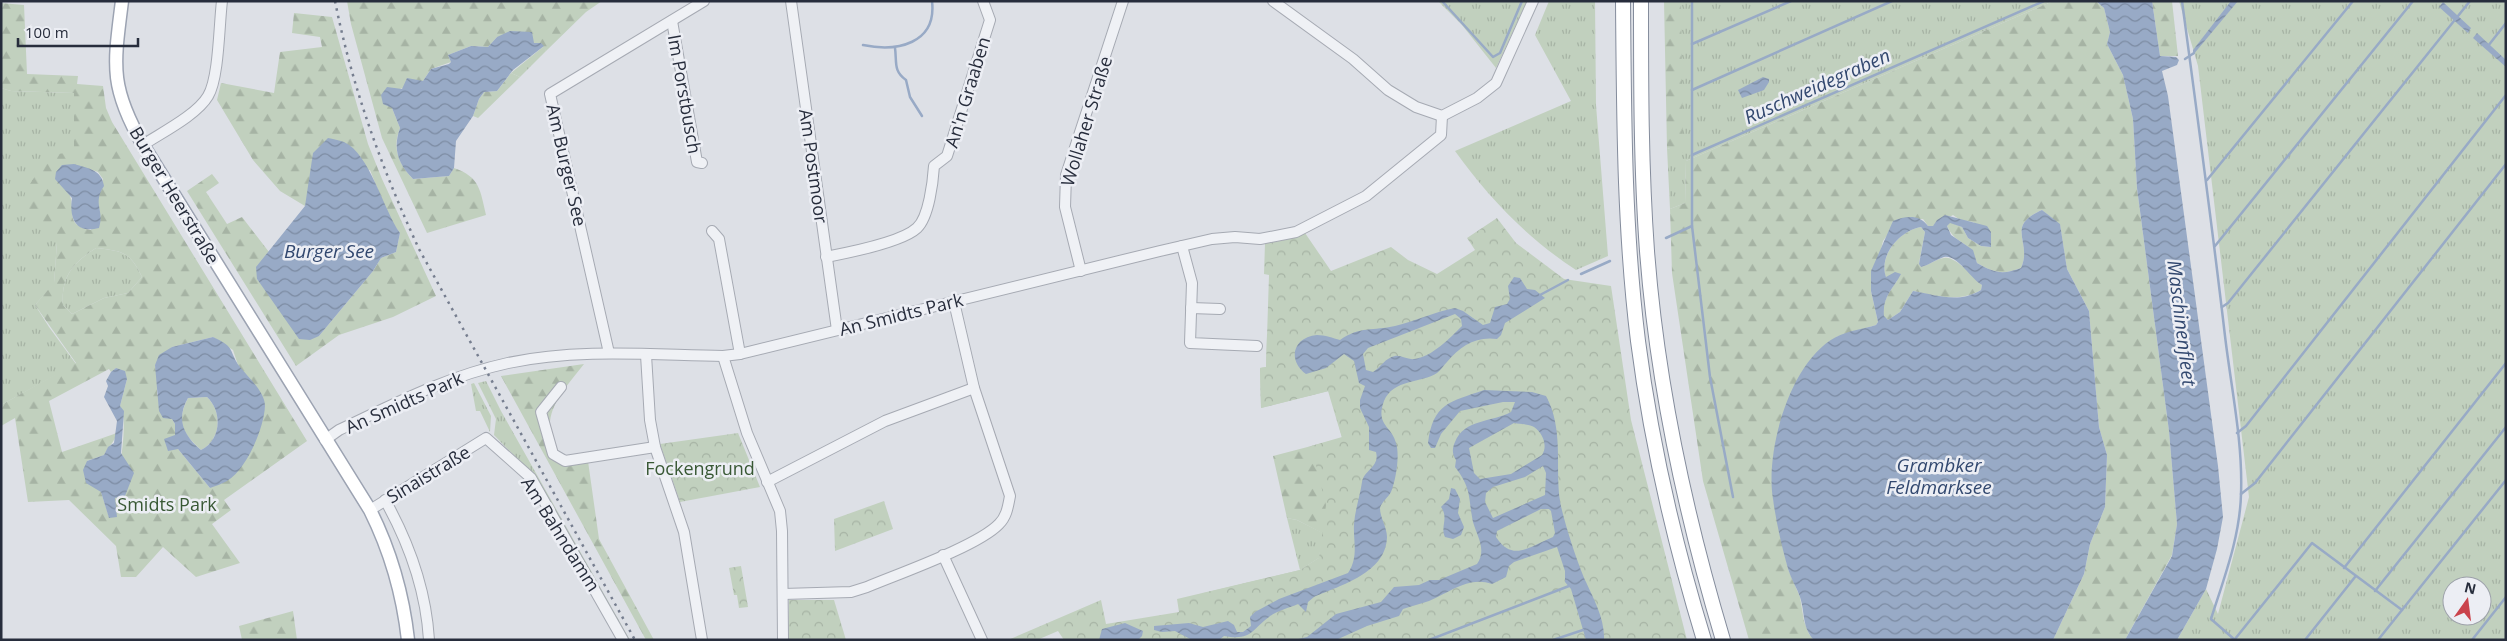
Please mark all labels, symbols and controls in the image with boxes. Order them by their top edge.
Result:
scale bar [18,15,138,47]
text: 100 m [25,22,69,42]
street label: Im Porstbusch [663,32,707,156]
street label: An'n Graaben [939,34,995,150]
water label: Ruschweidegraben [1740,42,1894,130]
street label: Wollaher Straße [1055,53,1117,189]
street label: Am Burger See [541,102,593,228]
street label: Am Postmoor [794,107,834,225]
street label: Burger Heerstraße [124,122,226,268]
water label: Burger See [284,238,374,264]
water label: Maschinenfleet [2161,259,2203,388]
street label: An Smidts Park [837,287,966,341]
street label: An Smidts Park [341,365,467,439]
street label: Sinaistraße [382,440,474,508]
water label: Grambker Feldmarksee [1886,452,1992,500]
park label: Fockengrund [645,456,755,480]
street label: Am Bahndamm [516,472,606,596]
park label: Smidts Park [117,492,217,516]
north arrow [2442,576,2492,626]
text: N [2462,577,2478,598]

